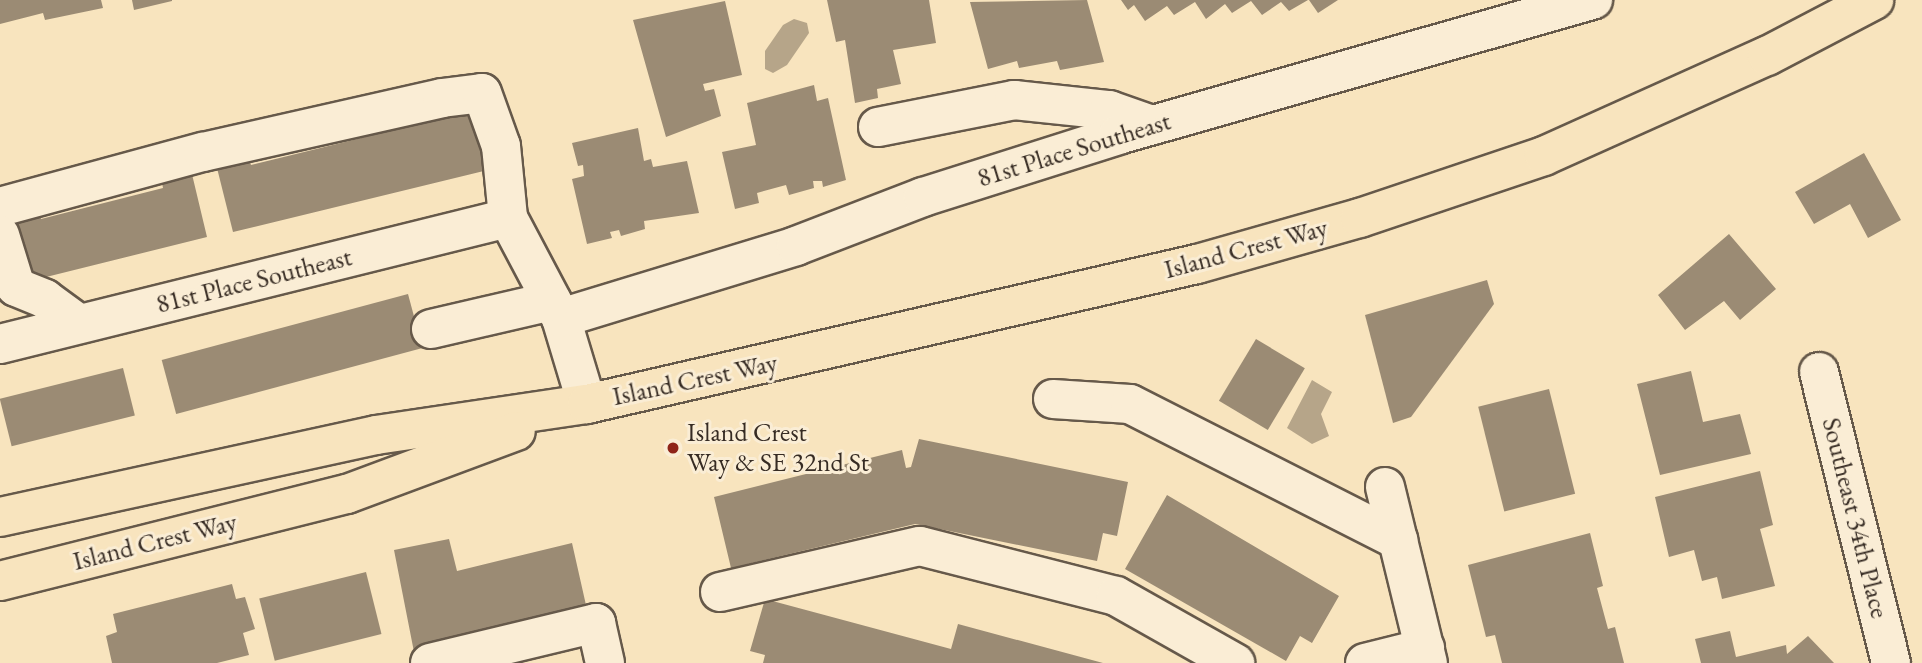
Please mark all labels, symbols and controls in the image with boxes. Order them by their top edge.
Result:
street label: 81st Place Southeast [974,106,1174,194]
street label: Island Crest Way [1161,212,1331,286]
street label: 81st Place Southeast [153,242,355,320]
street label: Island Crest Way [610,347,780,413]
street label: Southeast 34th Place [1815,415,1895,621]
place label: Island Crest Way & SE 32nd St [687,417,869,478]
marker: Island Crest Way & SE 32nd St [665,440,681,456]
street label: Island Crest Way [70,507,240,577]

